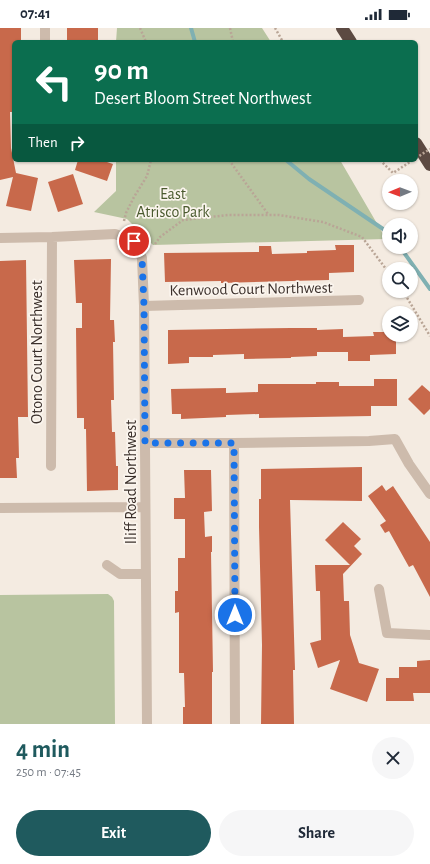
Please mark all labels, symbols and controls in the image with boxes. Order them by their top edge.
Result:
text: 07:41 [20,6,51,21]
icon: left [28,56,80,108]
text: 90 m [94,57,149,85]
text: Desert Bloom Street Northwest [94,90,311,108]
icon: right [66,132,88,154]
text: Then [28,135,58,150]
north arrow [382,174,418,210]
map controls [382,174,418,342]
park label: East Atrisco Park [136,186,210,220]
button: sound [382,218,418,254]
pin [117,224,151,258]
icon: arrive [123,230,145,252]
button: search [382,262,418,298]
street label: Otono Court Northwest [29,280,45,424]
street label: Kenwood Court Northwest [169,280,333,298]
button: layers [382,306,418,342]
street label: Iliff Road Northwest [123,420,139,544]
position arrow [214,594,256,636]
button: close [372,737,414,779]
text: 4 min [16,738,70,762]
text: 250 m · 07:45 [16,766,81,779]
button: Exit [16,810,211,856]
button: Share [219,810,414,856]

